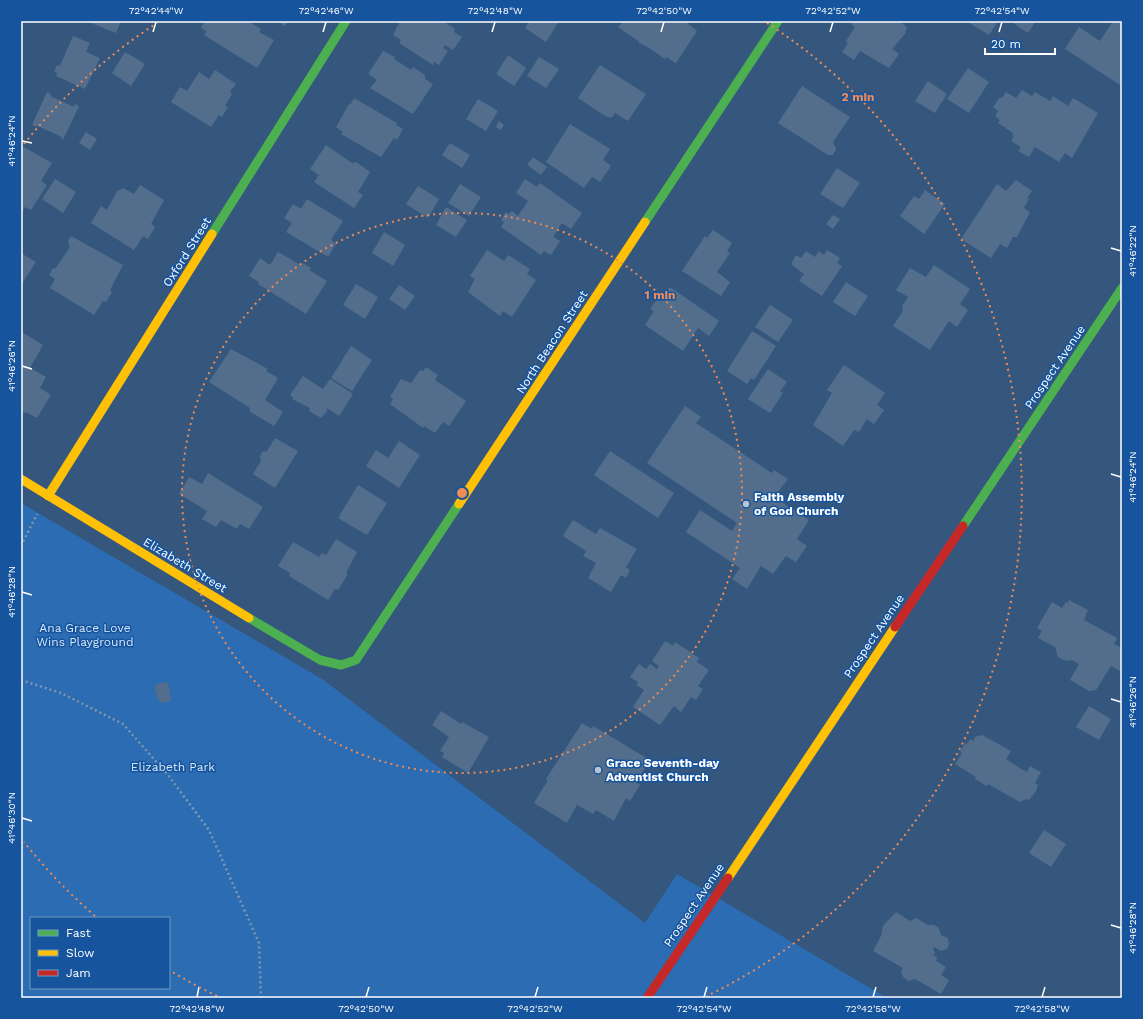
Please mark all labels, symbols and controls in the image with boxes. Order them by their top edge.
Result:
text: 72°42'44"W [129,5,184,16]
text: 72°42'46"W [299,5,354,16]
text: 72°42'48"W [467,5,523,16]
text: 72°42'50"W [636,5,692,16]
text: 72°42'52"W [805,5,861,16]
text: 72°42'54"W [974,5,1030,16]
scale bar [985,30,1055,56]
text: 20 m [991,37,1021,51]
text: 2 min [842,90,874,104]
text: 41°46'24"N [6,115,17,167]
street label: Oxford Street [160,215,214,289]
text: 41°46'22"N [1127,225,1138,277]
street label: North Beacon Street [513,288,591,396]
text: 1 min [645,288,675,302]
street label: Prospect Avenue [1022,322,1088,411]
text: 41°46'26"N [6,340,17,392]
text: 41°46'24"N [1127,451,1138,503]
centre of rings [455,486,469,500]
place label: Faith Assembly of God Church [754,490,845,518]
marker: Faith Assembly of God Church [741,499,751,509]
street label: Elizabeth Street [141,535,229,595]
text: 41°46'28"N [6,566,17,618]
street label: Prospect Avenue [841,591,907,680]
park label: Ana Grace Love Wins Playground [37,621,133,649]
text: 41°46'26"N [1127,676,1138,728]
place label: Grace Seventh-day Adventist Church [606,756,720,784]
park label: Elizabeth Park [131,760,215,774]
marker: Grace Seventh-day Adventist Church [593,765,603,775]
text: 41°46'30"N [6,792,17,844]
street label: Prospect Avenue [661,860,727,949]
text: 41°46'28"N [1127,902,1138,954]
legend [30,917,170,989]
text: Fast [66,926,91,940]
text: Slow [66,946,94,960]
text: Jam [66,966,91,980]
text: 72°42'48"W [169,1003,225,1014]
text: 72°42'50"W [338,1003,394,1014]
text: 72°42'52"W [507,1003,563,1014]
text: 72°42'54"W [676,1003,732,1014]
text: 72°42'56"W [845,1003,901,1014]
text: 72°42'58"W [1014,1003,1070,1014]

